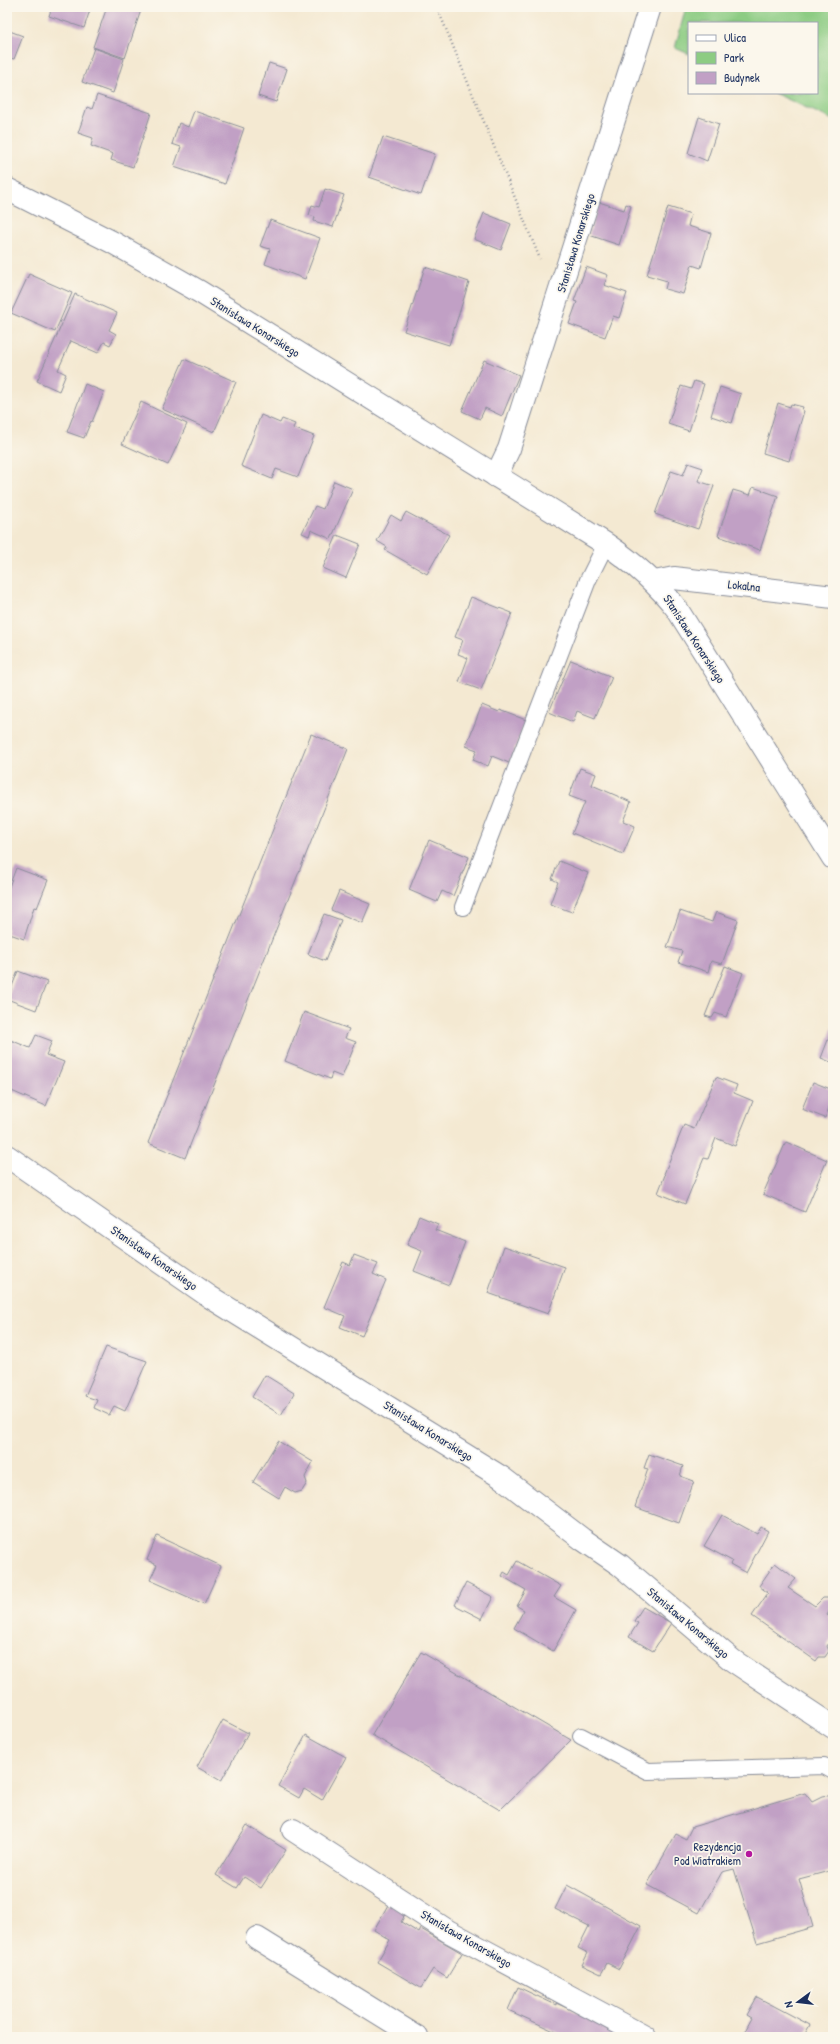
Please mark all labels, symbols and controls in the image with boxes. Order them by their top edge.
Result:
legend [688,22,818,94]
text: Ulica [724,29,746,46]
text: Park [724,49,744,66]
text: Budynek [724,69,760,86]
street label: Stanisława Konarskiego [552,191,599,294]
street label: Stanisława Konarskiego [207,292,303,361]
street label: Lokalna [727,575,761,596]
street label: Stanisława Konarskiego [659,591,730,686]
street label: Stanisława Konarskiego [107,1221,201,1294]
street label: Stanisława Konarskiego [380,1396,476,1465]
street label: Stanisława Konarskiego [644,1583,733,1662]
place label: Rezydencja Pod Wiatrakiem [674,1838,741,1869]
marker: Rezydencja Pod Wiatrakiem [744,1849,754,1859]
street label: Stanisława Konarskiego [418,1906,515,1972]
north arrow [778,1982,818,2022]
text: N [781,2000,796,2009]

